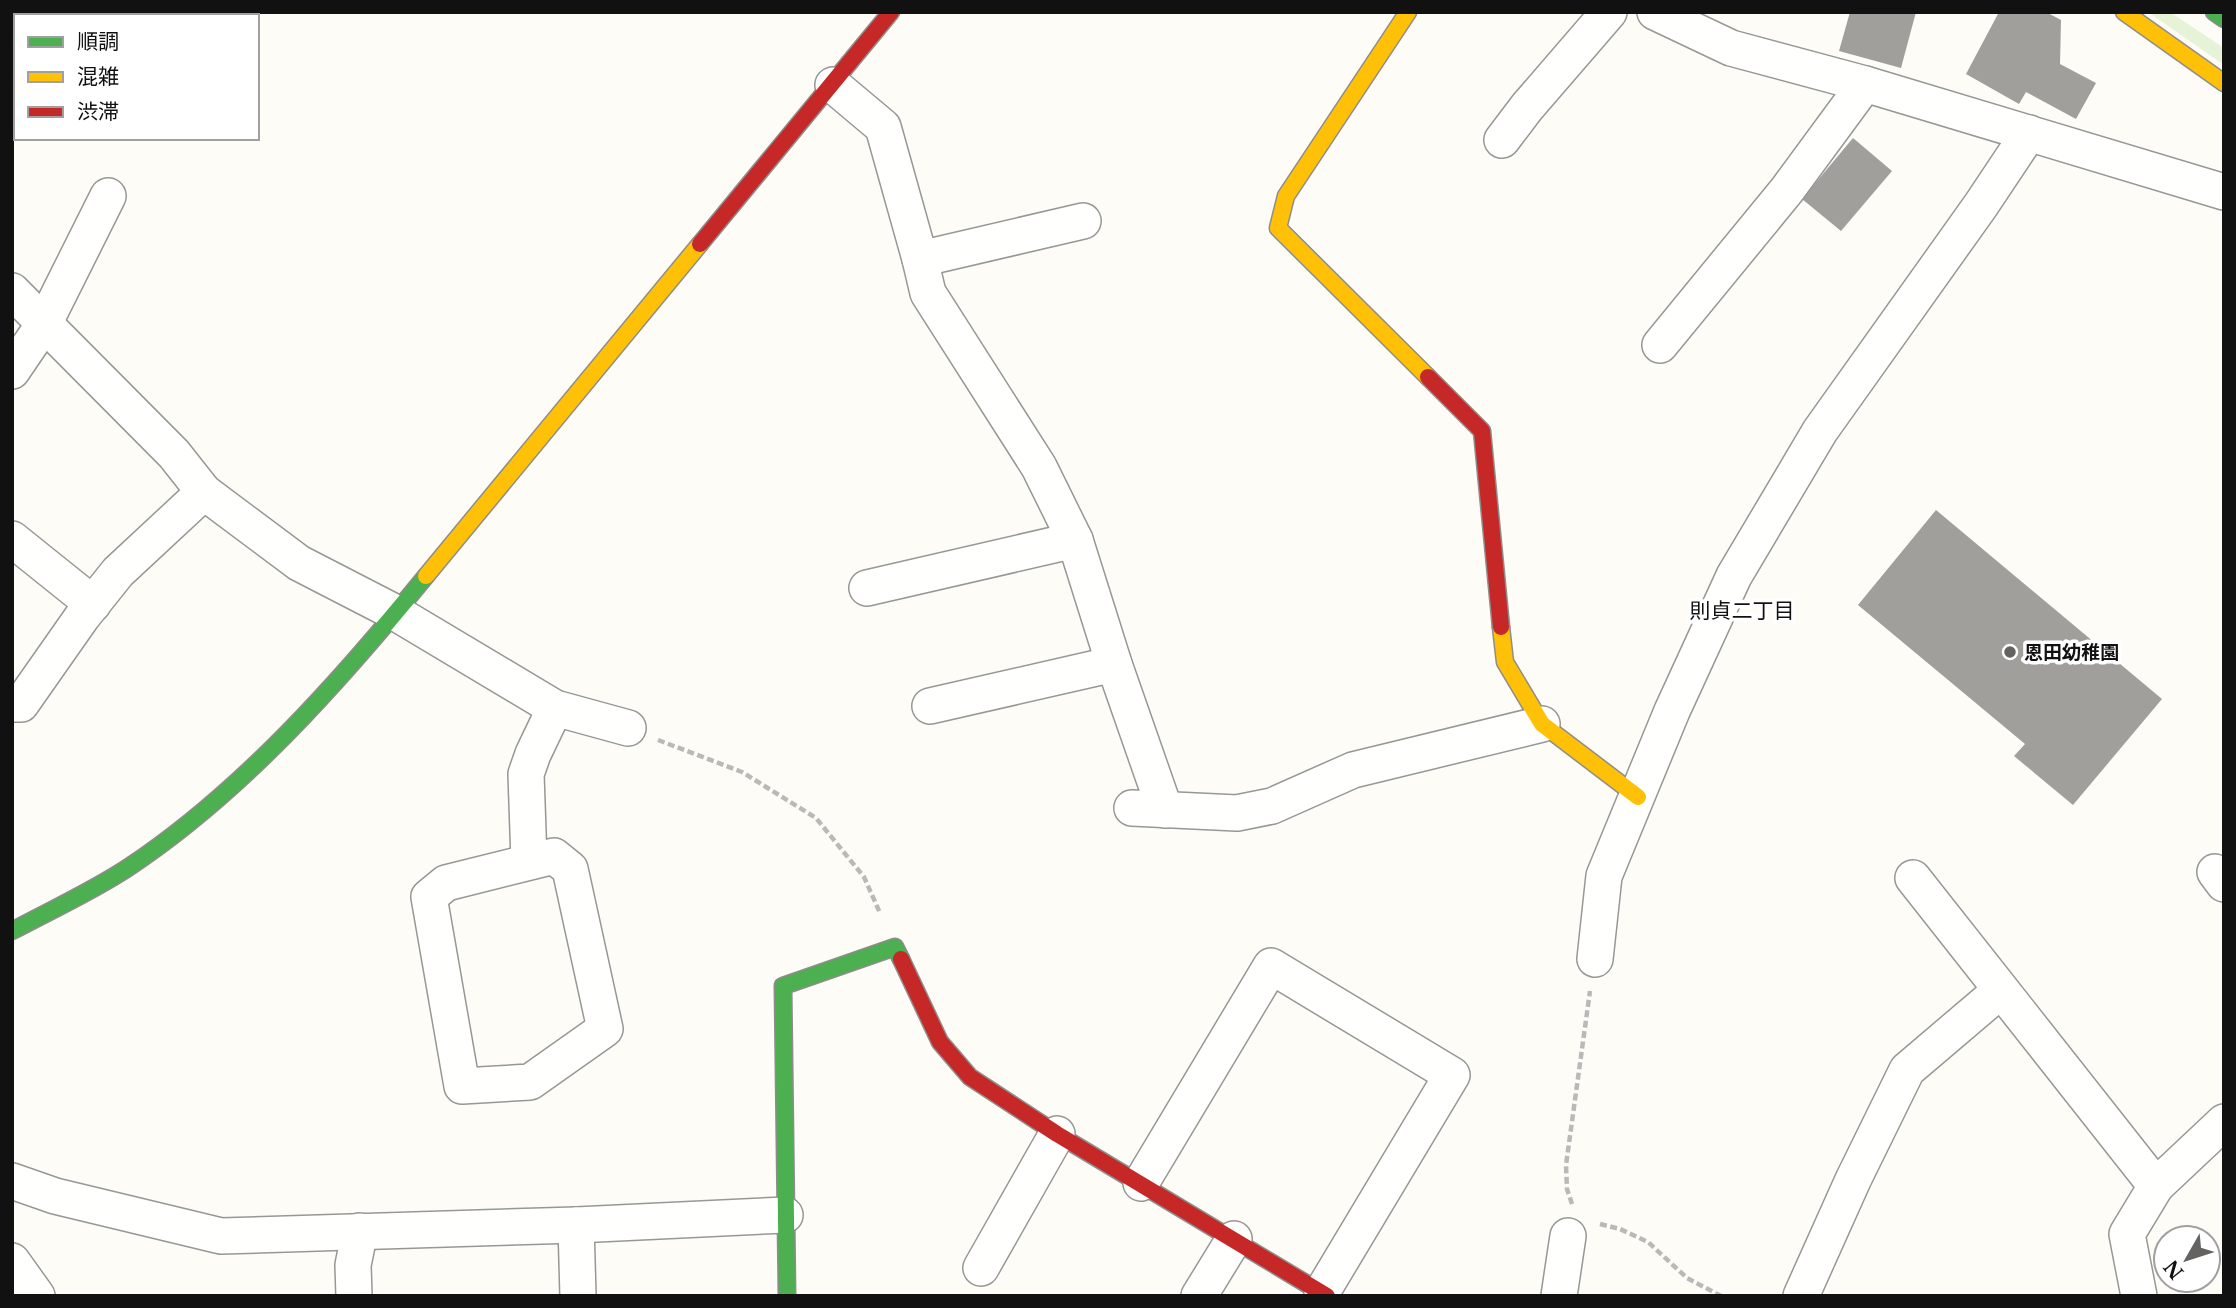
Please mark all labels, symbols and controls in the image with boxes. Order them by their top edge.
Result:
legend [14,14,259,140]
text: 順調 [77,29,119,55]
text: 混雑 [77,64,119,90]
text: 渋滞 [77,99,119,125]
district label: 則貞二丁目 [1690,598,1795,624]
place label: 恩田幼稚園 [2024,641,2119,664]
marker: 恩田幼稚園 [2002,644,2018,660]
north arrow [2152,1224,2222,1294]
text: N [2160,1255,2189,1284]

